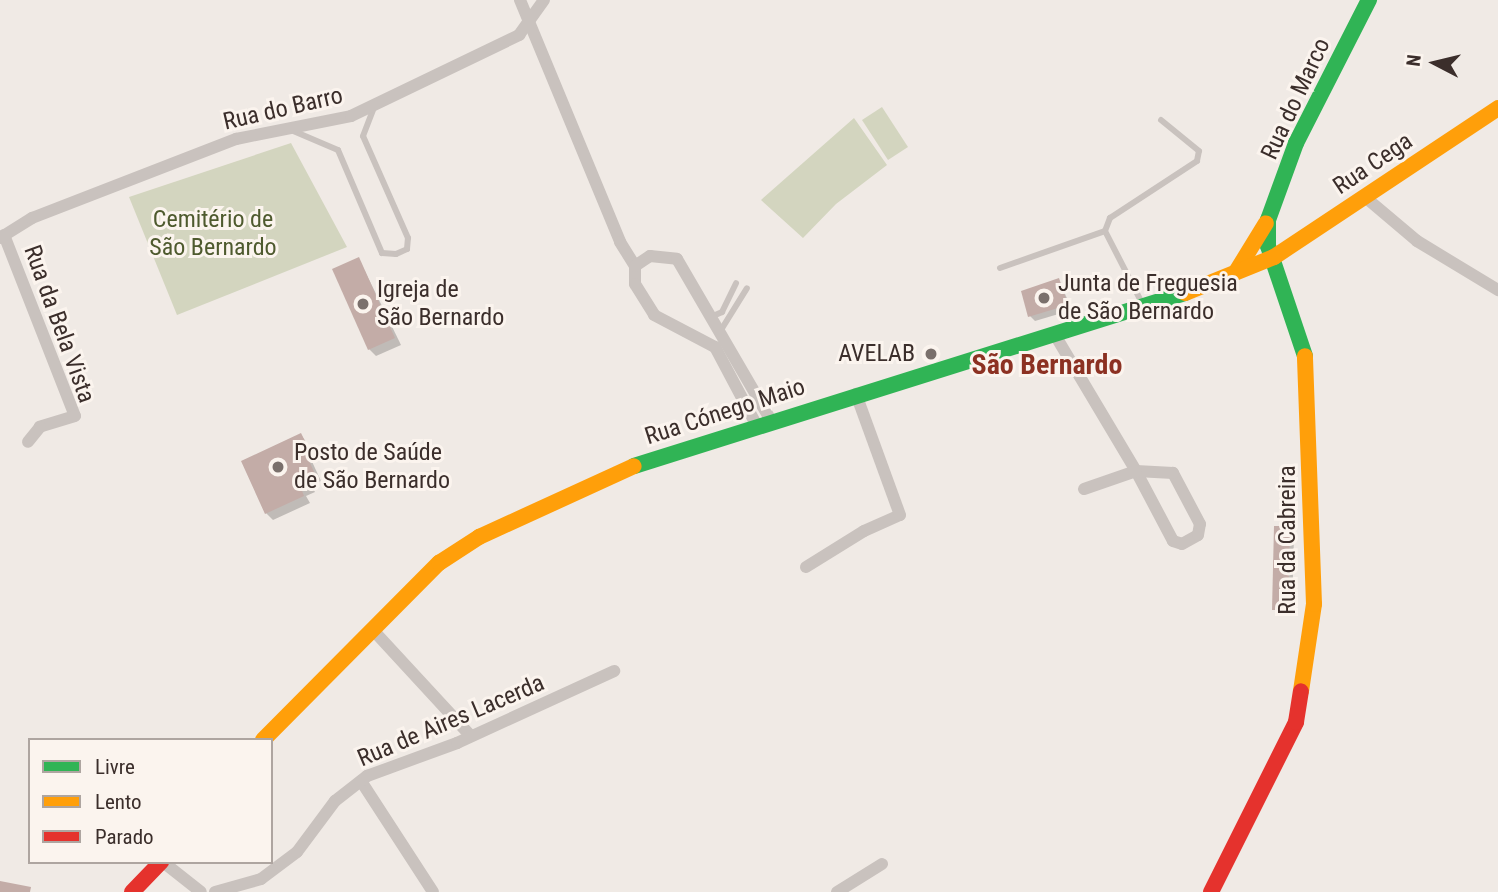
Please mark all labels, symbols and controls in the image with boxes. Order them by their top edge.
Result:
north arrow [1400,28,1470,98]
street label: Rua do Marco [1255,34,1337,164]
text: N [1402,53,1426,68]
street label: Rua do Barro [220,81,346,137]
street label: Rua Cega [1328,127,1418,201]
park label: Cemitério de São Bernardo [149,206,277,262]
street label: Rua da Bela Vista [17,241,101,407]
place label: Junta de Freguesia de São Bernardo [1058,270,1238,326]
place label: Igreja de São Bernardo [377,276,504,332]
marker: Junta de Freguesia de São Bernardo [1036,290,1052,306]
marker: Igreja de São Bernardo [355,296,371,312]
place label: AVELAB [838,340,915,368]
marker: AVELAB [921,344,941,364]
district label: São Bernardo [972,348,1122,382]
street label: Rua Cónego Maio [641,373,809,451]
place label: Posto de Saúde de São Bernardo [294,439,450,495]
marker: Posto de Saúde de São Bernardo [268,457,288,477]
street label: Rua da Cabreira [1274,465,1302,615]
street label: Rua de Aires Lacerda [353,669,549,773]
legend [28,738,273,864]
text: Livre [95,755,135,779]
text: Lento [95,790,142,814]
text: Parado [95,825,154,849]

